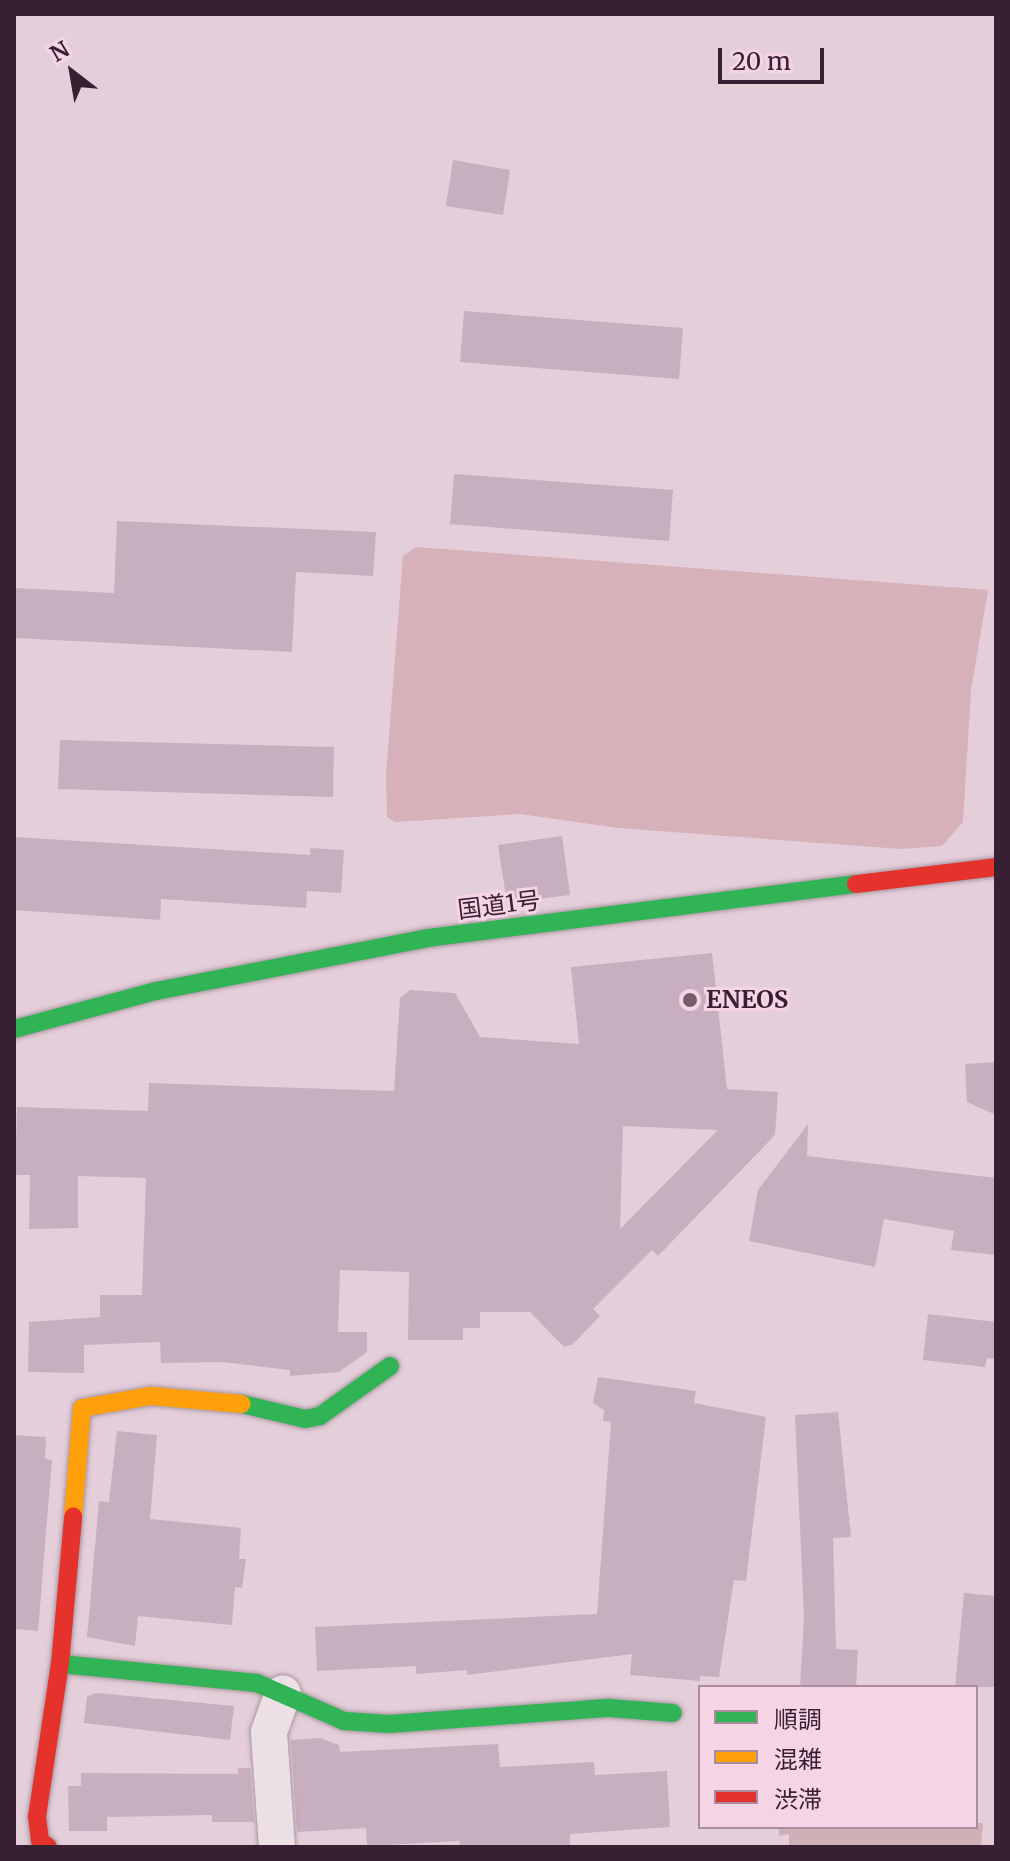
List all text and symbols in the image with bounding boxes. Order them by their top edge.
north arrow [32,32,112,112]
scale bar [722,32,828,82]
text: N [45,35,74,68]
text: 20 m [732,46,791,77]
street label: 国道1号 [456,886,542,924]
place label: ENEOS [706,986,788,1014]
marker: ENEOS [681,991,699,1009]
legend [698,1685,978,1829]
text: 順調 [774,1704,822,1735]
text: 混雑 [774,1744,822,1775]
text: 渋滞 [774,1784,822,1815]

